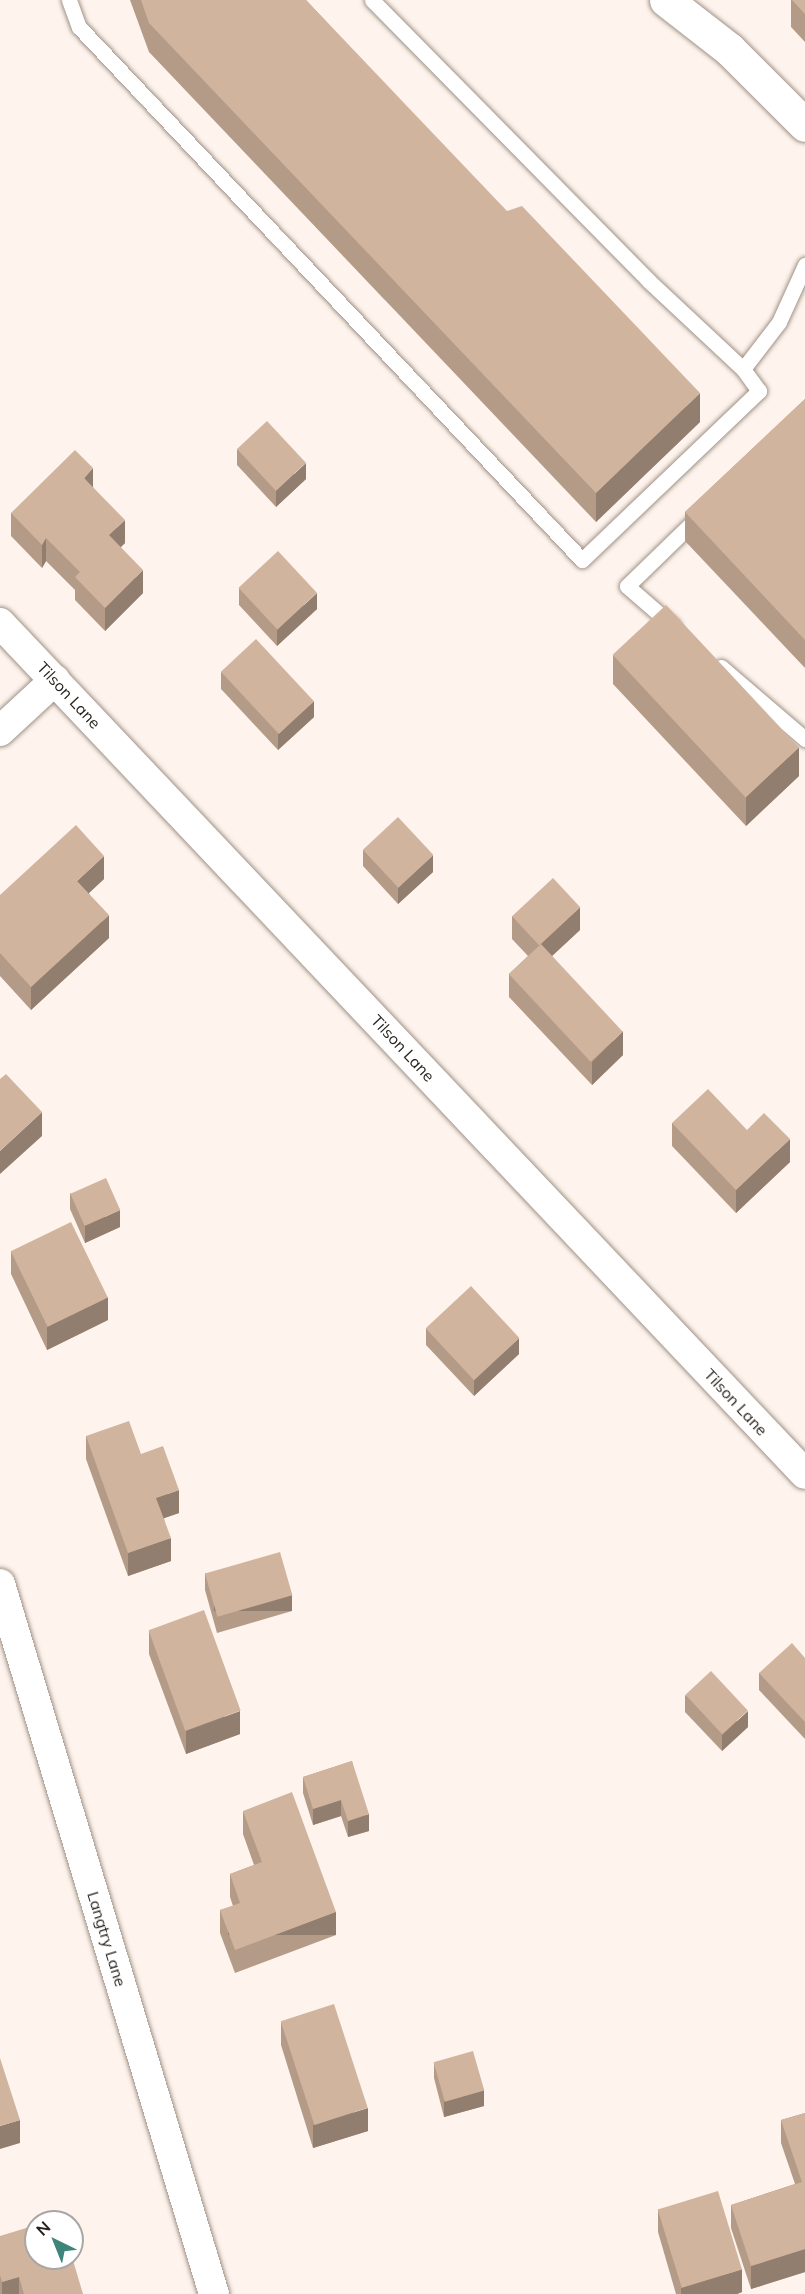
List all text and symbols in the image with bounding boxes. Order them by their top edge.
street label: Tilson Lane [33,658,105,732]
street label: Tilson Lane [367,1011,439,1085]
street label: Tilson Lane [700,1365,772,1439]
street label: Langtry Lane [83,1889,131,1989]
north arrow [24,2210,84,2270]
text: N [32,2217,54,2240]

